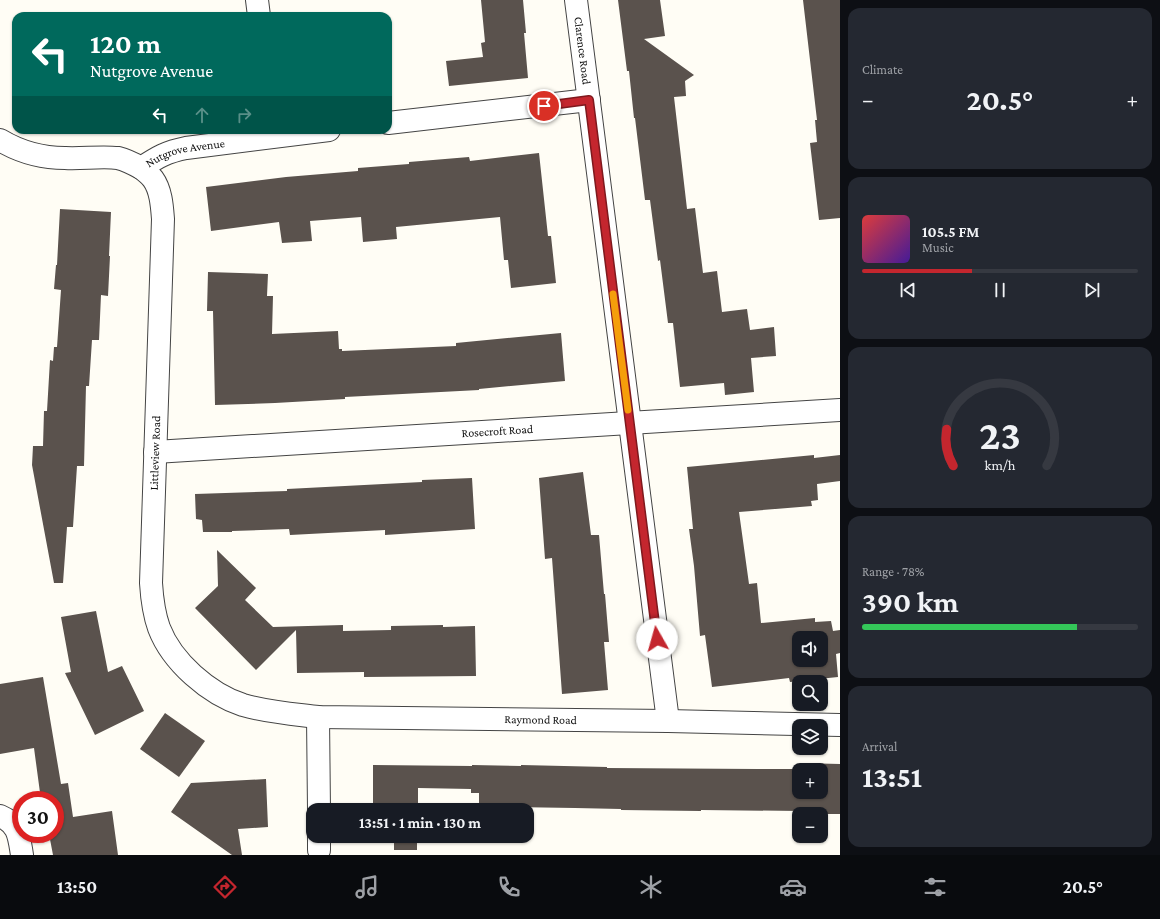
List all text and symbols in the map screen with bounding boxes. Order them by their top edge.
street label: Clarence Road [571,16,594,86]
icon: left [24,28,76,80]
text: 120 m [90,28,161,59]
text: Nutgrove Avenue [90,61,213,81]
text: Climate [862,62,903,77]
text: 20.5° [967,83,1033,116]
text: − [862,87,874,112]
text: + [1126,87,1138,112]
pin [527,89,561,123]
icon: arrive [533,95,555,117]
icon: left [149,104,171,126]
icon: ahead [191,104,213,126]
icon: right [233,104,255,126]
street label: Nutgrove Avenue [143,136,226,170]
text: 105.5 FM [922,224,979,240]
text: Music [922,240,954,255]
icon: previous [897,279,919,301]
icon: pause [989,279,1011,301]
icon: next [1081,279,1103,301]
text: 23 [979,411,1021,457]
street label: Littleview Road [147,415,163,491]
street label: Rosecroft Road [461,422,534,440]
text: km/h [985,456,1016,472]
text: Range · 78% [862,564,924,579]
text: 390 km [862,585,959,618]
position arrow [636,618,678,660]
map controls [792,631,828,843]
button: sound [792,631,828,667]
button: search [792,675,828,711]
street label: Raymond Road [504,712,578,727]
button: layers [792,719,828,755]
text: Arrival [862,739,897,754]
text: 13:51 [862,760,922,793]
button: + [792,763,828,799]
speed limit sign: 30 [12,791,64,843]
button: − [792,807,828,843]
text: 13:51 · 1 min · 130 m [359,815,481,831]
icon: directions [211,873,239,901]
icon: music [353,873,381,901]
icon: phone [495,873,523,901]
icon: climate [637,873,665,901]
icon: car [779,873,807,901]
icon: filters [921,873,949,901]
text: 13:50 [57,877,97,897]
text: 20.5° [1063,877,1103,897]

